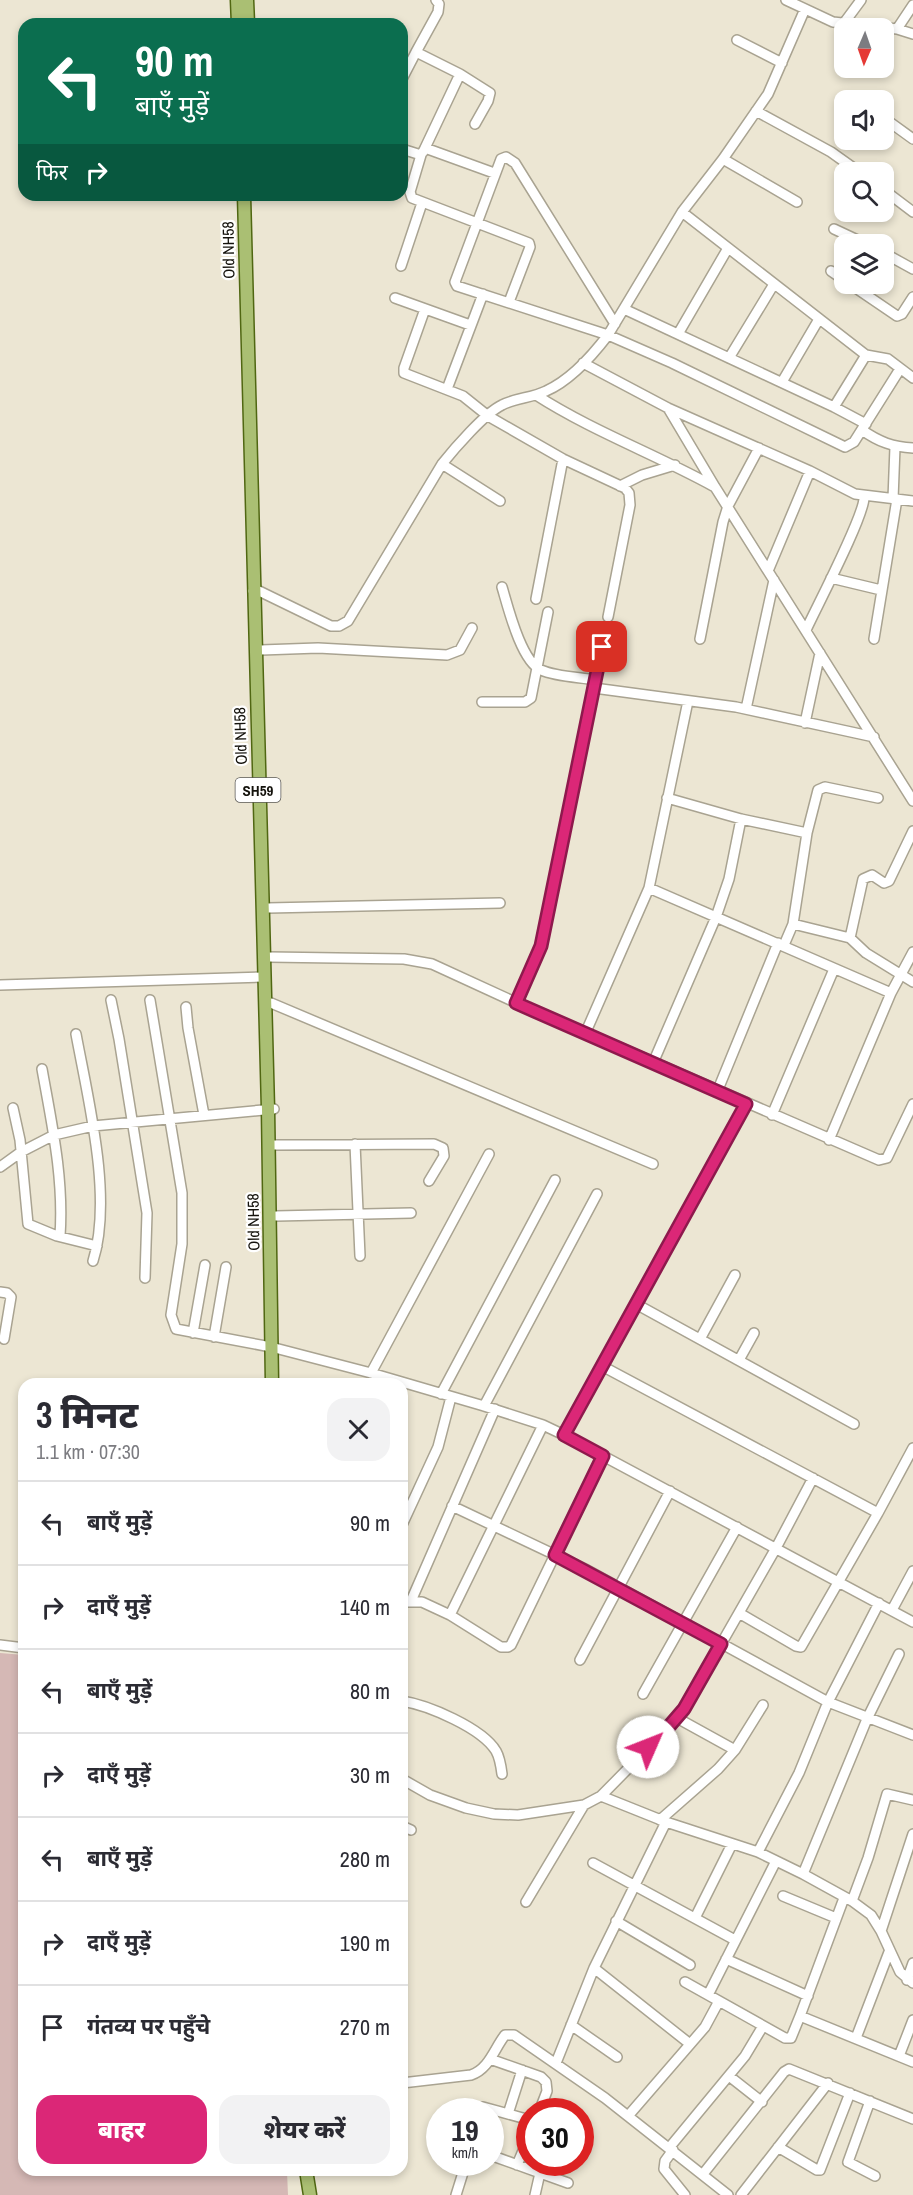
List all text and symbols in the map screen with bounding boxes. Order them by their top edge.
north arrow [834,18,894,78]
map controls [834,18,894,294]
text: 90 m [135,33,214,89]
icon: left [36,42,114,120]
text: बाएँ मुड़ें [135,87,209,123]
button: sound [834,90,894,150]
icon: right [80,156,113,189]
text: फिर [36,157,68,187]
button: search [834,162,894,222]
street label: Old NH58 [216,221,240,279]
button: layers [834,234,894,294]
pin [576,621,627,672]
icon: arrive [585,630,618,663]
street label: Old NH58 [228,707,252,765]
road number: SH59 [236,778,280,802]
street label: Old NH58 [241,1193,265,1251]
text: 3 मिनट [36,1391,138,1439]
button: close [327,1398,390,1461]
text: 1.1 km · 07:30 [36,1438,140,1465]
icon: left [36,1507,69,1540]
text: बाएँ मुड़ें [87,1507,152,1537]
text: 90 m [350,1508,390,1538]
icon: right [36,1591,69,1624]
text: दाएँ मुड़ें [87,1591,151,1621]
text: 140 m [340,1592,390,1622]
icon: left [36,1675,69,1708]
text: बाएँ मुड़ें [87,1675,152,1705]
text: 80 m [350,1676,390,1706]
position arrow [616,1715,680,1779]
icon: right [36,1759,69,1792]
text: दाएँ मुड़ें [87,1759,151,1789]
text: 30 m [350,1760,390,1790]
icon: left [36,1843,69,1876]
text: बाएँ मुड़ें [87,1843,152,1873]
text: 280 m [340,1844,390,1874]
icon: right [36,1927,69,1960]
text: दाएँ मुड़ें [87,1927,151,1957]
text: 190 m [340,1928,390,1958]
icon: arrive [36,2011,69,2044]
text: गंतव्य पर पहुँचे [87,2011,210,2041]
text: 270 m [340,2012,390,2042]
button: बाहर [36,2095,207,2164]
button: शेयर करें [219,2095,390,2164]
speed limit sign: 30 [516,2098,594,2176]
text: 19 [451,2110,479,2150]
text: km/h [452,2142,478,2163]

